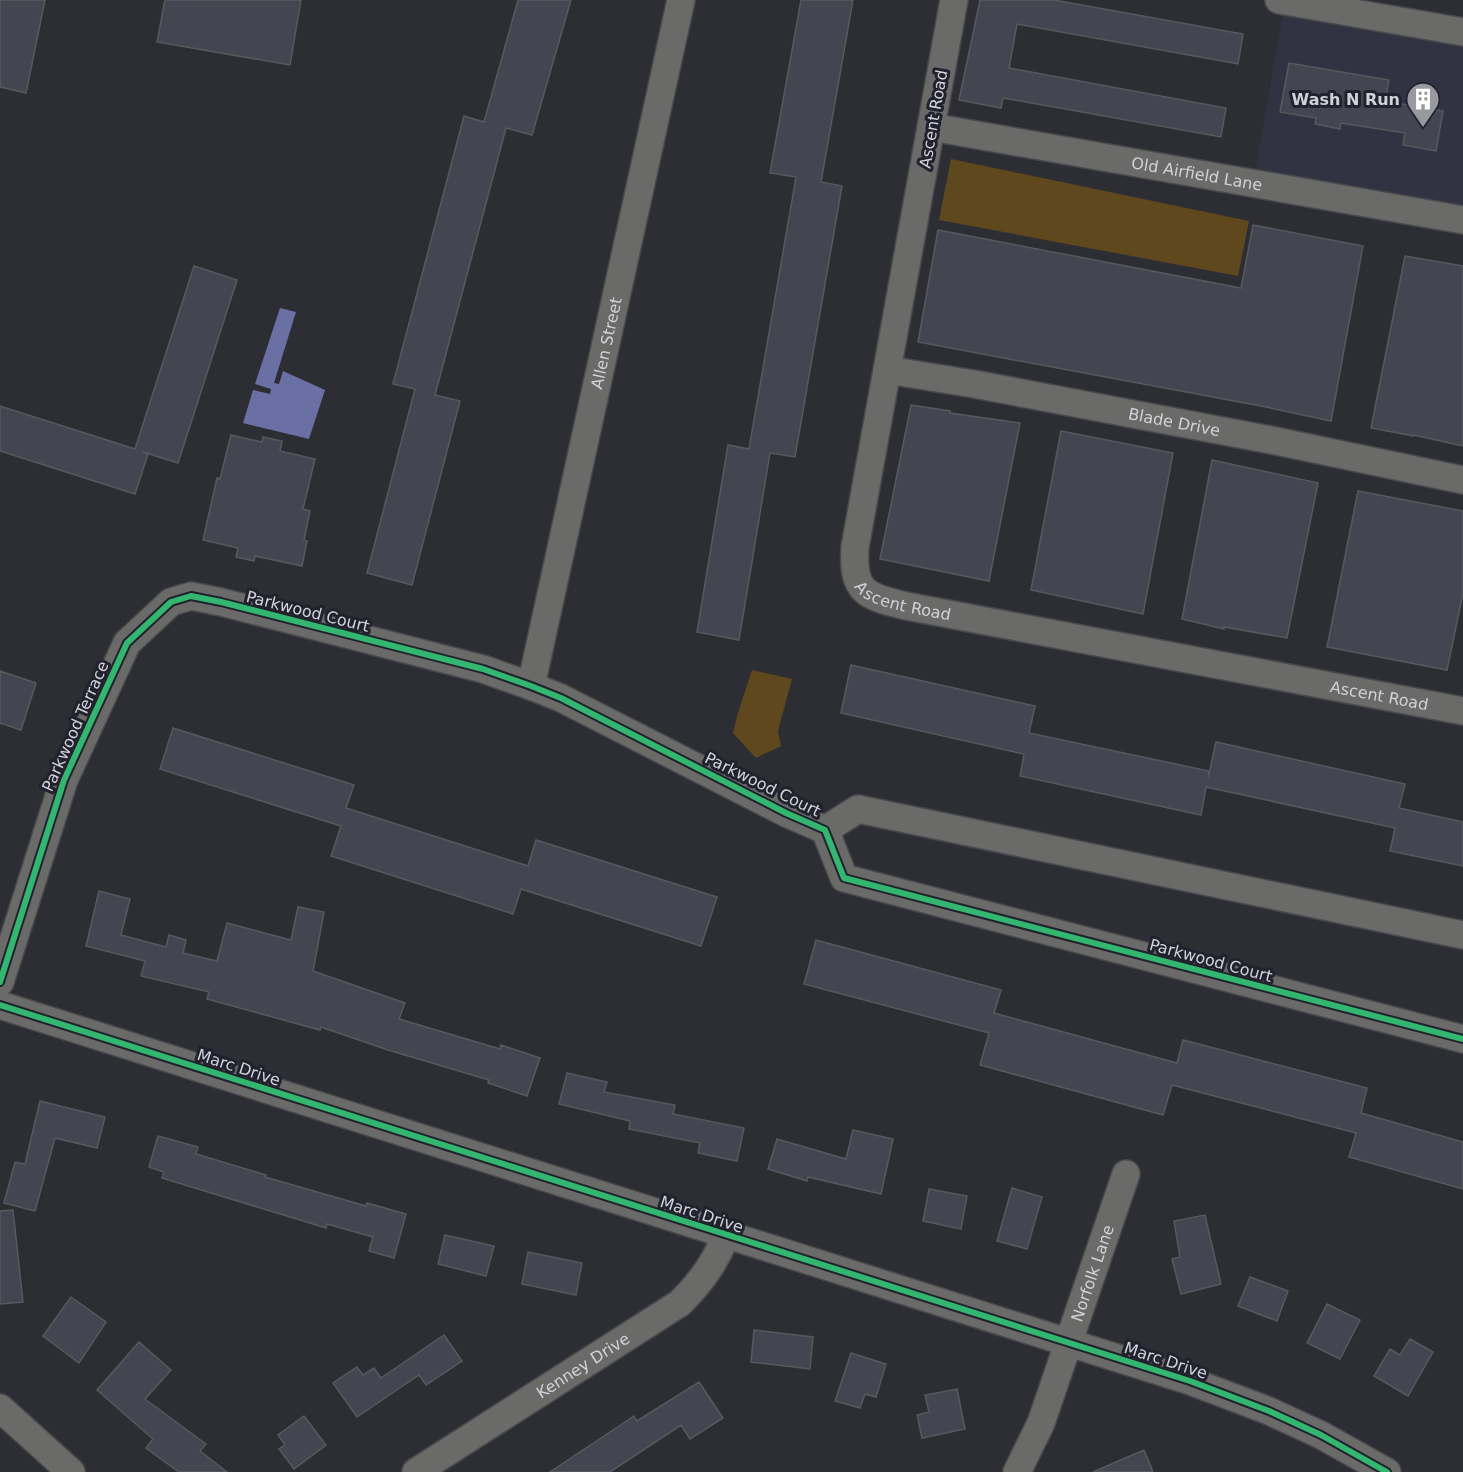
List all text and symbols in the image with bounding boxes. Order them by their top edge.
street label: Ascent Road [915,68,951,170]
building icon: Wash N Run [1405,81,1441,128]
place label: Wash N Run [1292,90,1400,109]
street label: Old Airfield Lane [1130,153,1264,195]
street label: Allen Street [587,295,626,391]
street label: Blade Drive [1127,404,1222,440]
street label: Ascent Road [851,577,952,624]
street label: Parkwood Court [244,587,372,636]
street label: Parkwood Terrace [38,658,113,794]
street label: Ascent Road [1329,677,1430,714]
street label: Parkwood Court [702,748,824,821]
street label: Parkwood Court [1147,935,1274,986]
street label: Marc Drive [195,1045,283,1090]
street label: Marc Drive [658,1192,746,1237]
street label: Norfolk Lane [1067,1222,1118,1324]
street label: Kenney Drive [533,1329,633,1402]
street label: Marc Drive [1122,1338,1210,1383]

